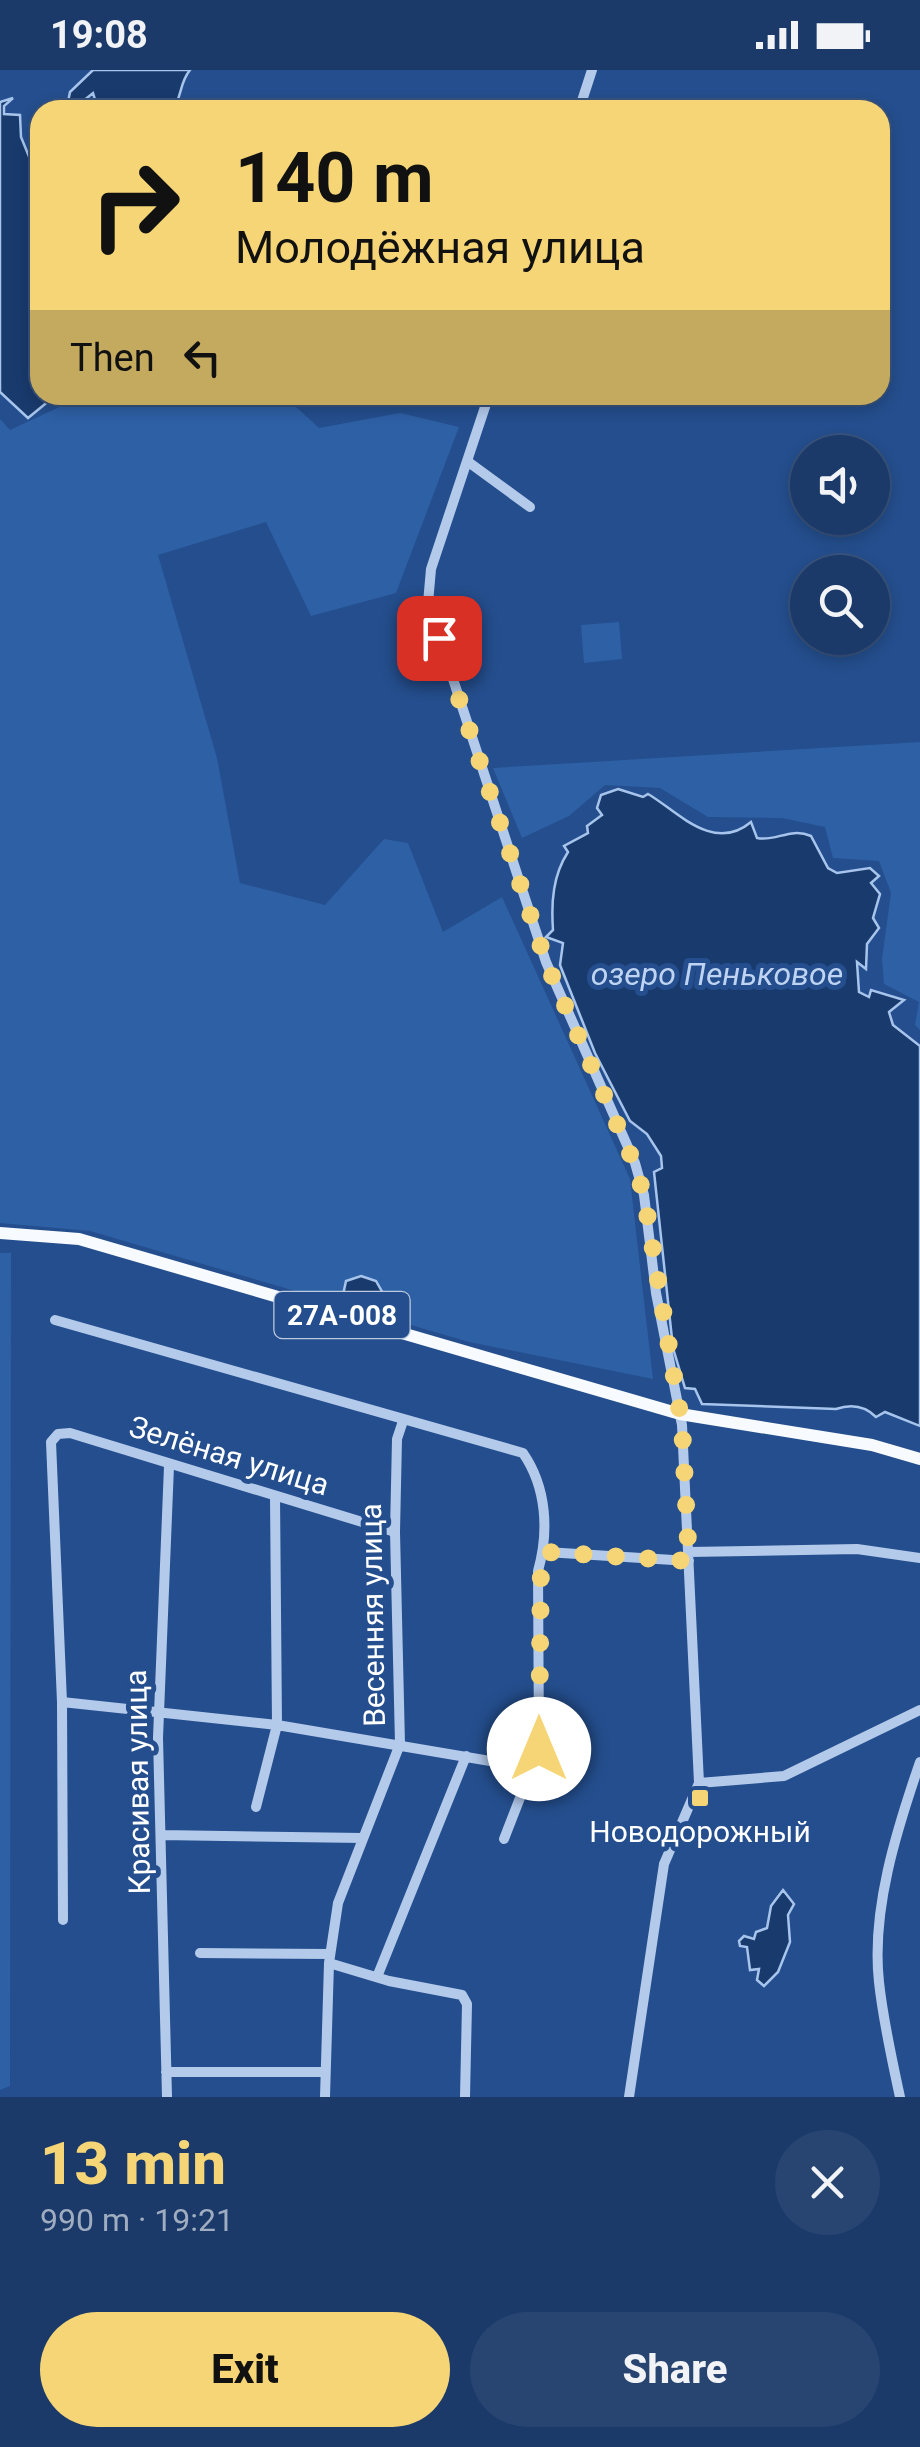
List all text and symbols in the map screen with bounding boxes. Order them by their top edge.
text: 19:08 [50,13,148,57]
text: 140 m [235,137,434,219]
icon: right [70,140,200,270]
text: Молодёжная улица [235,221,645,274]
icon: left [175,330,230,385]
text: Then [70,336,155,380]
map controls [790,435,890,655]
button: sound [790,435,890,535]
button: search [790,555,890,655]
pin [397,596,482,681]
icon: arrive [412,611,467,666]
water label: озеро Пеньковое [591,955,843,993]
road number: 27А-008 [274,1292,410,1338]
street label: Зелёная улица [125,1409,333,1502]
street label: Весенняя улица [353,1503,392,1727]
street label: Красивая улица [118,1669,157,1895]
position arrow [487,1697,591,1801]
marker: Новодорожный [689,1787,711,1809]
place label: Новодорожный [589,1814,811,1849]
text: 13 min [40,2128,226,2199]
button: close [775,2130,880,2235]
text: 990 m · 19:21 [40,2201,234,2239]
button: Exit [40,2312,450,2427]
button: Share [470,2312,880,2427]

